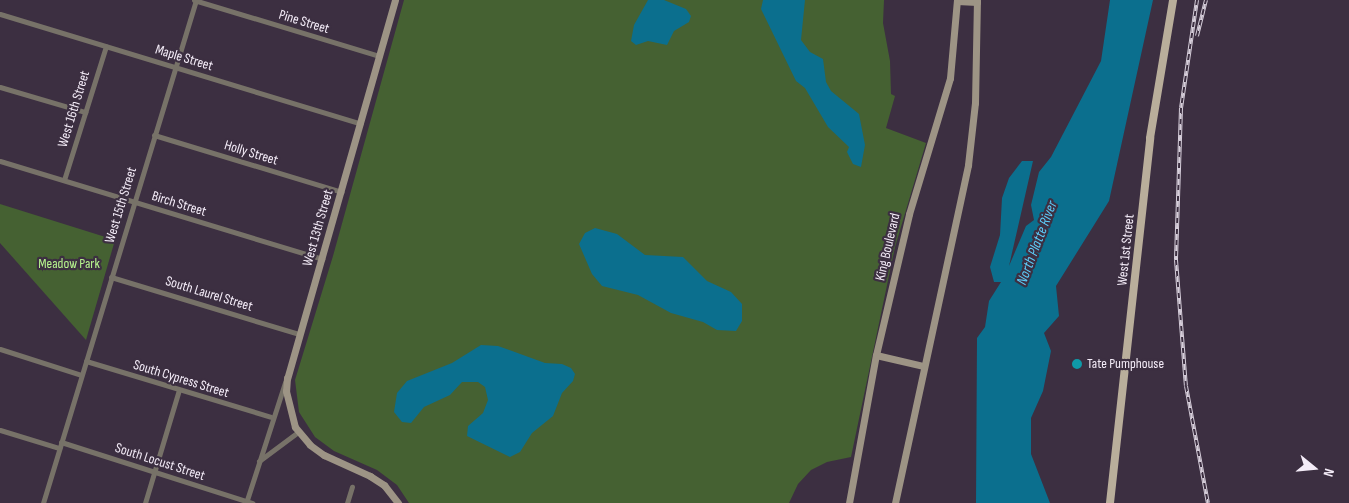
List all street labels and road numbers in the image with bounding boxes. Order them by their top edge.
street label: Pine Street [277,6,331,38]
street label: Maple Street [153,41,215,75]
street label: West 16th Street [54,69,94,149]
street label: Holly Street [222,137,280,169]
street label: West 15th Street [101,165,141,245]
street label: Birch Street [150,188,208,220]
street label: West 13th Street [299,188,337,268]
street label: King Boulevard [872,211,904,283]
street label: West 1st Street [1114,213,1138,287]
street label: South Laurel Street [163,273,255,315]
street label: South Cypress Street [131,356,231,402]
street label: South Locust Street [113,440,207,484]

